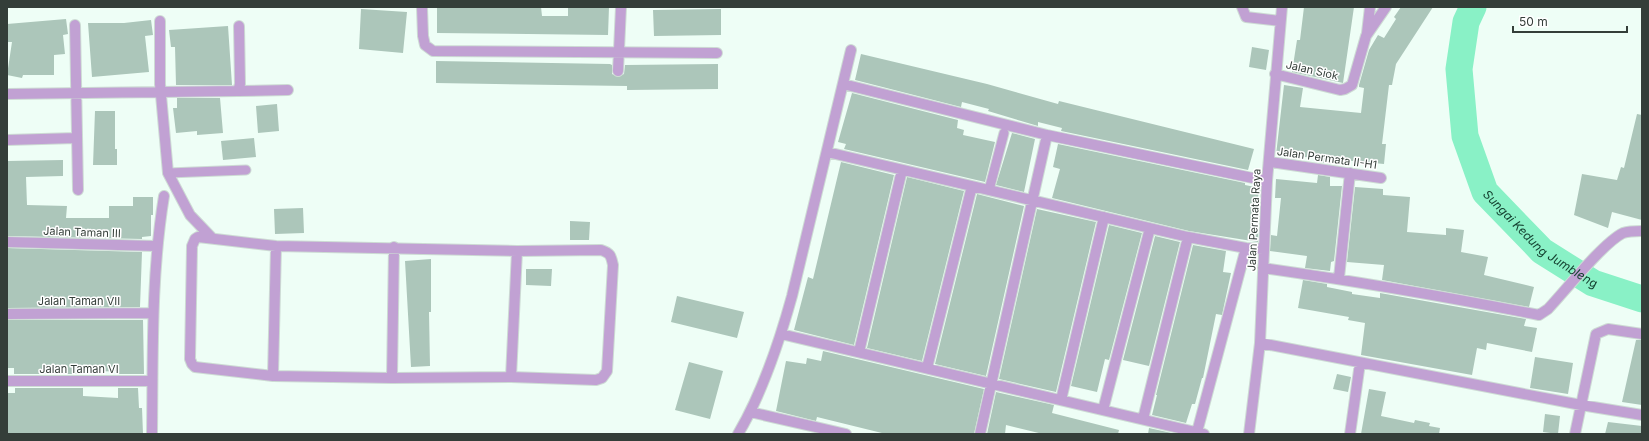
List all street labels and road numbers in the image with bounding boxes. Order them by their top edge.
street label: Jalan Siok [1284,57,1340,83]
street label: Jalan Permata II-H1 [1276,144,1378,172]
street label: Jalan Permata Raya [1244,168,1264,272]
street label: Jalan Taman III [43,224,121,240]
street label: Jalan Taman VII [38,294,120,308]
street label: Jalan Taman VI [39,362,119,376]

